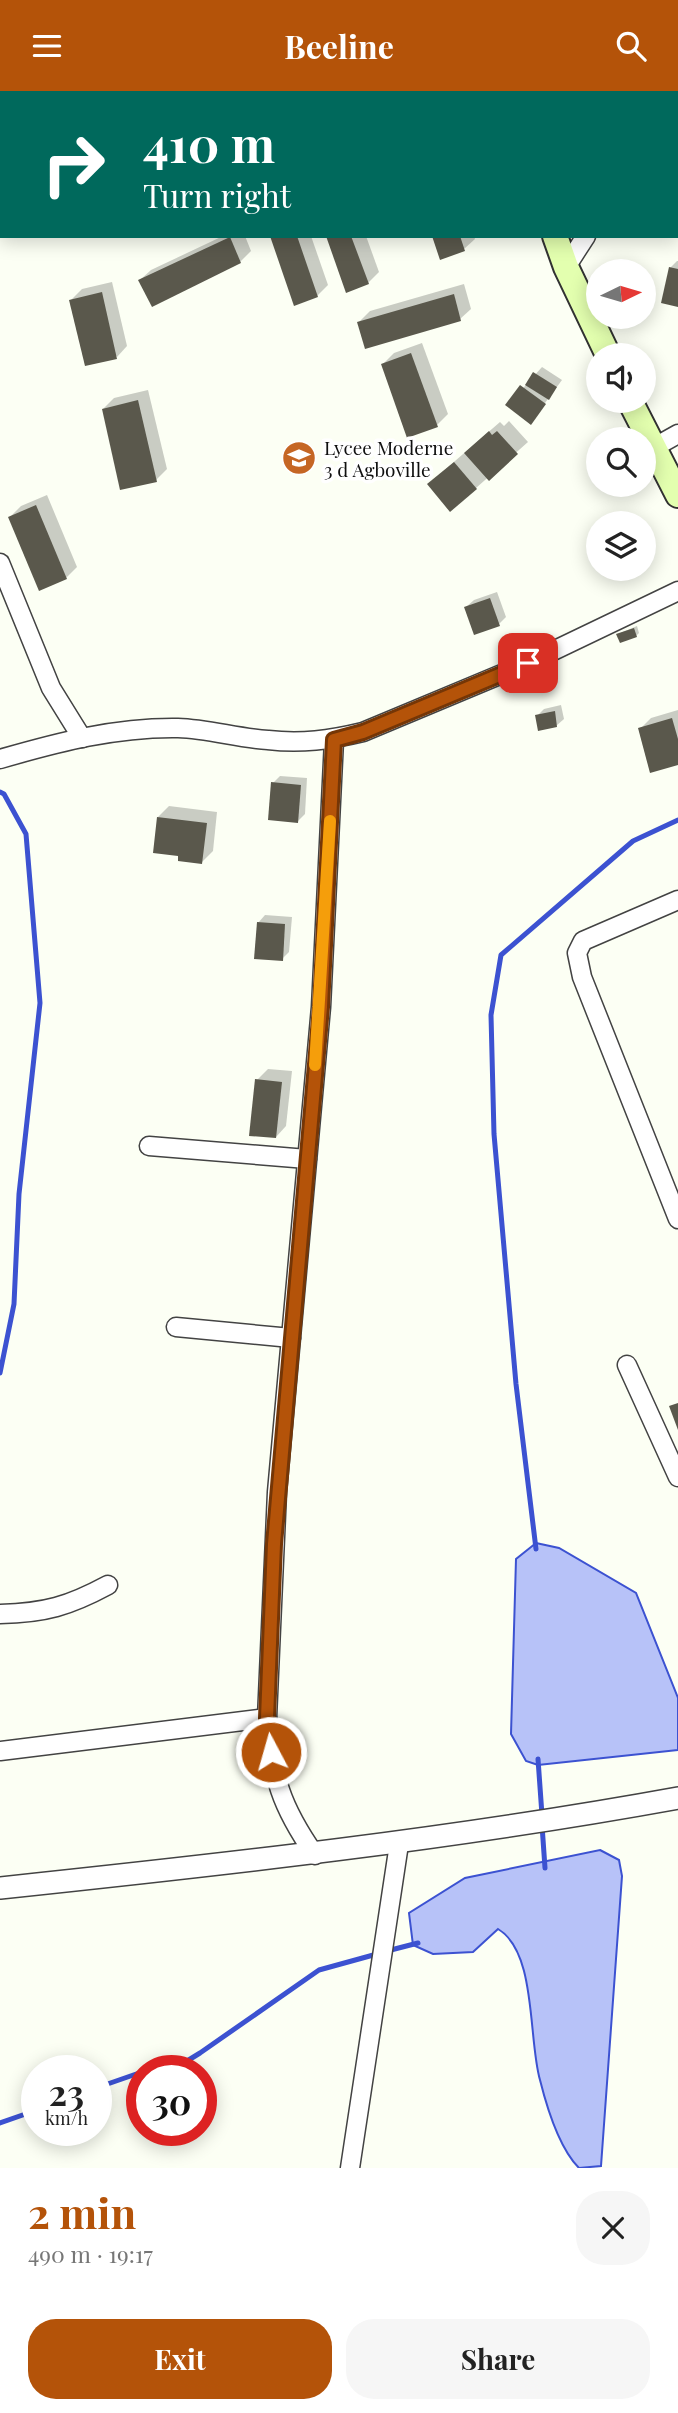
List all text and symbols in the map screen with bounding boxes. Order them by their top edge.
text: Beeline [284,24,394,67]
icon: menu [28,27,66,65]
icon: search [612,27,650,65]
text: 410 m [143,110,275,175]
icon: right [28,119,119,210]
text: Turn right [143,173,291,216]
north arrow [586,259,656,329]
map controls [586,259,656,581]
button: sound [586,343,656,413]
button: search [586,427,656,497]
place label: Lycee Moderne 3 d Agboville [324,434,453,482]
school or university icon: Lycee Moderne 3 d Agboville [280,439,318,477]
button: layers [586,511,656,581]
pin [498,633,558,693]
icon: arrive [509,644,547,682]
position arrow [234,1715,308,1789]
speed limit sign: 30 [126,2055,217,2146]
text: 23 [49,2068,84,2115]
text: km/h [45,2106,88,2130]
text: 2 min [28,2184,136,2240]
button: close [576,2191,650,2265]
text: 490 m · 19:17 [28,2238,153,2269]
button: Exit [28,2319,332,2399]
button: Share [346,2319,650,2399]

